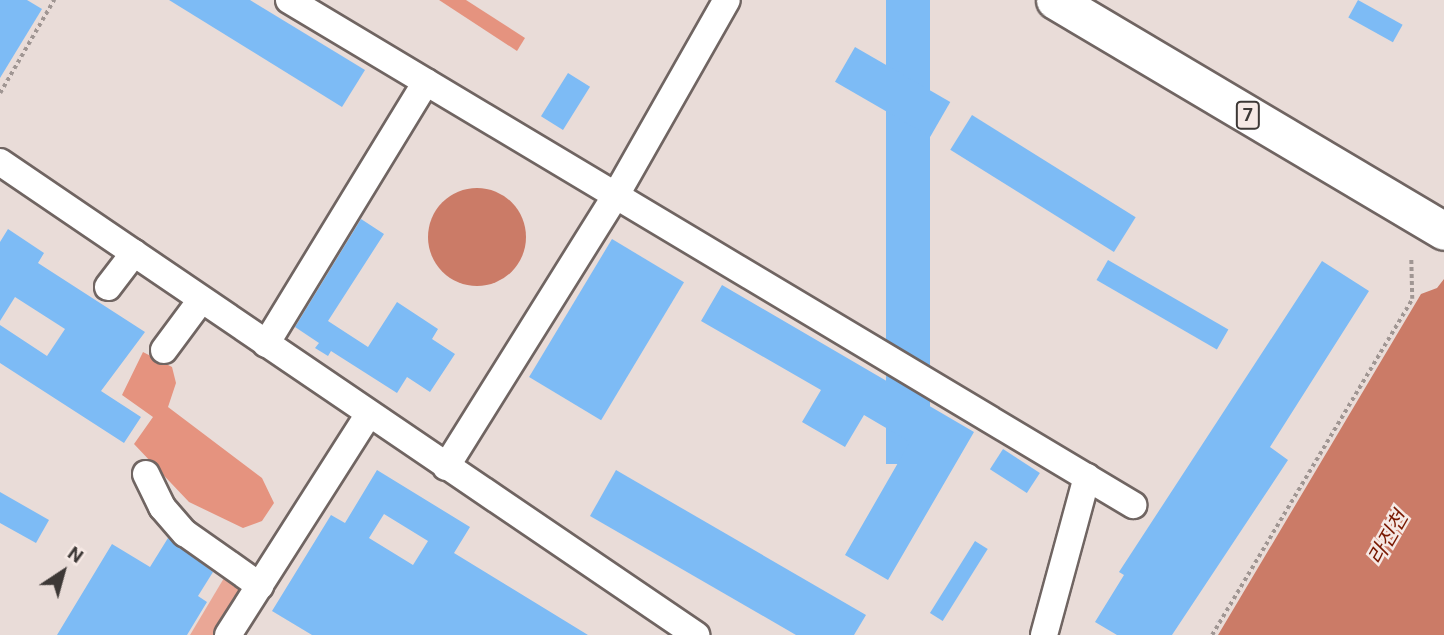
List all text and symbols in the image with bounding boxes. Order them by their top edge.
road number: 7 [1236,100,1260,130]
water label: 라진천 [1363,507,1413,569]
north arrow [28,537,98,607]
text: N [63,541,88,568]

